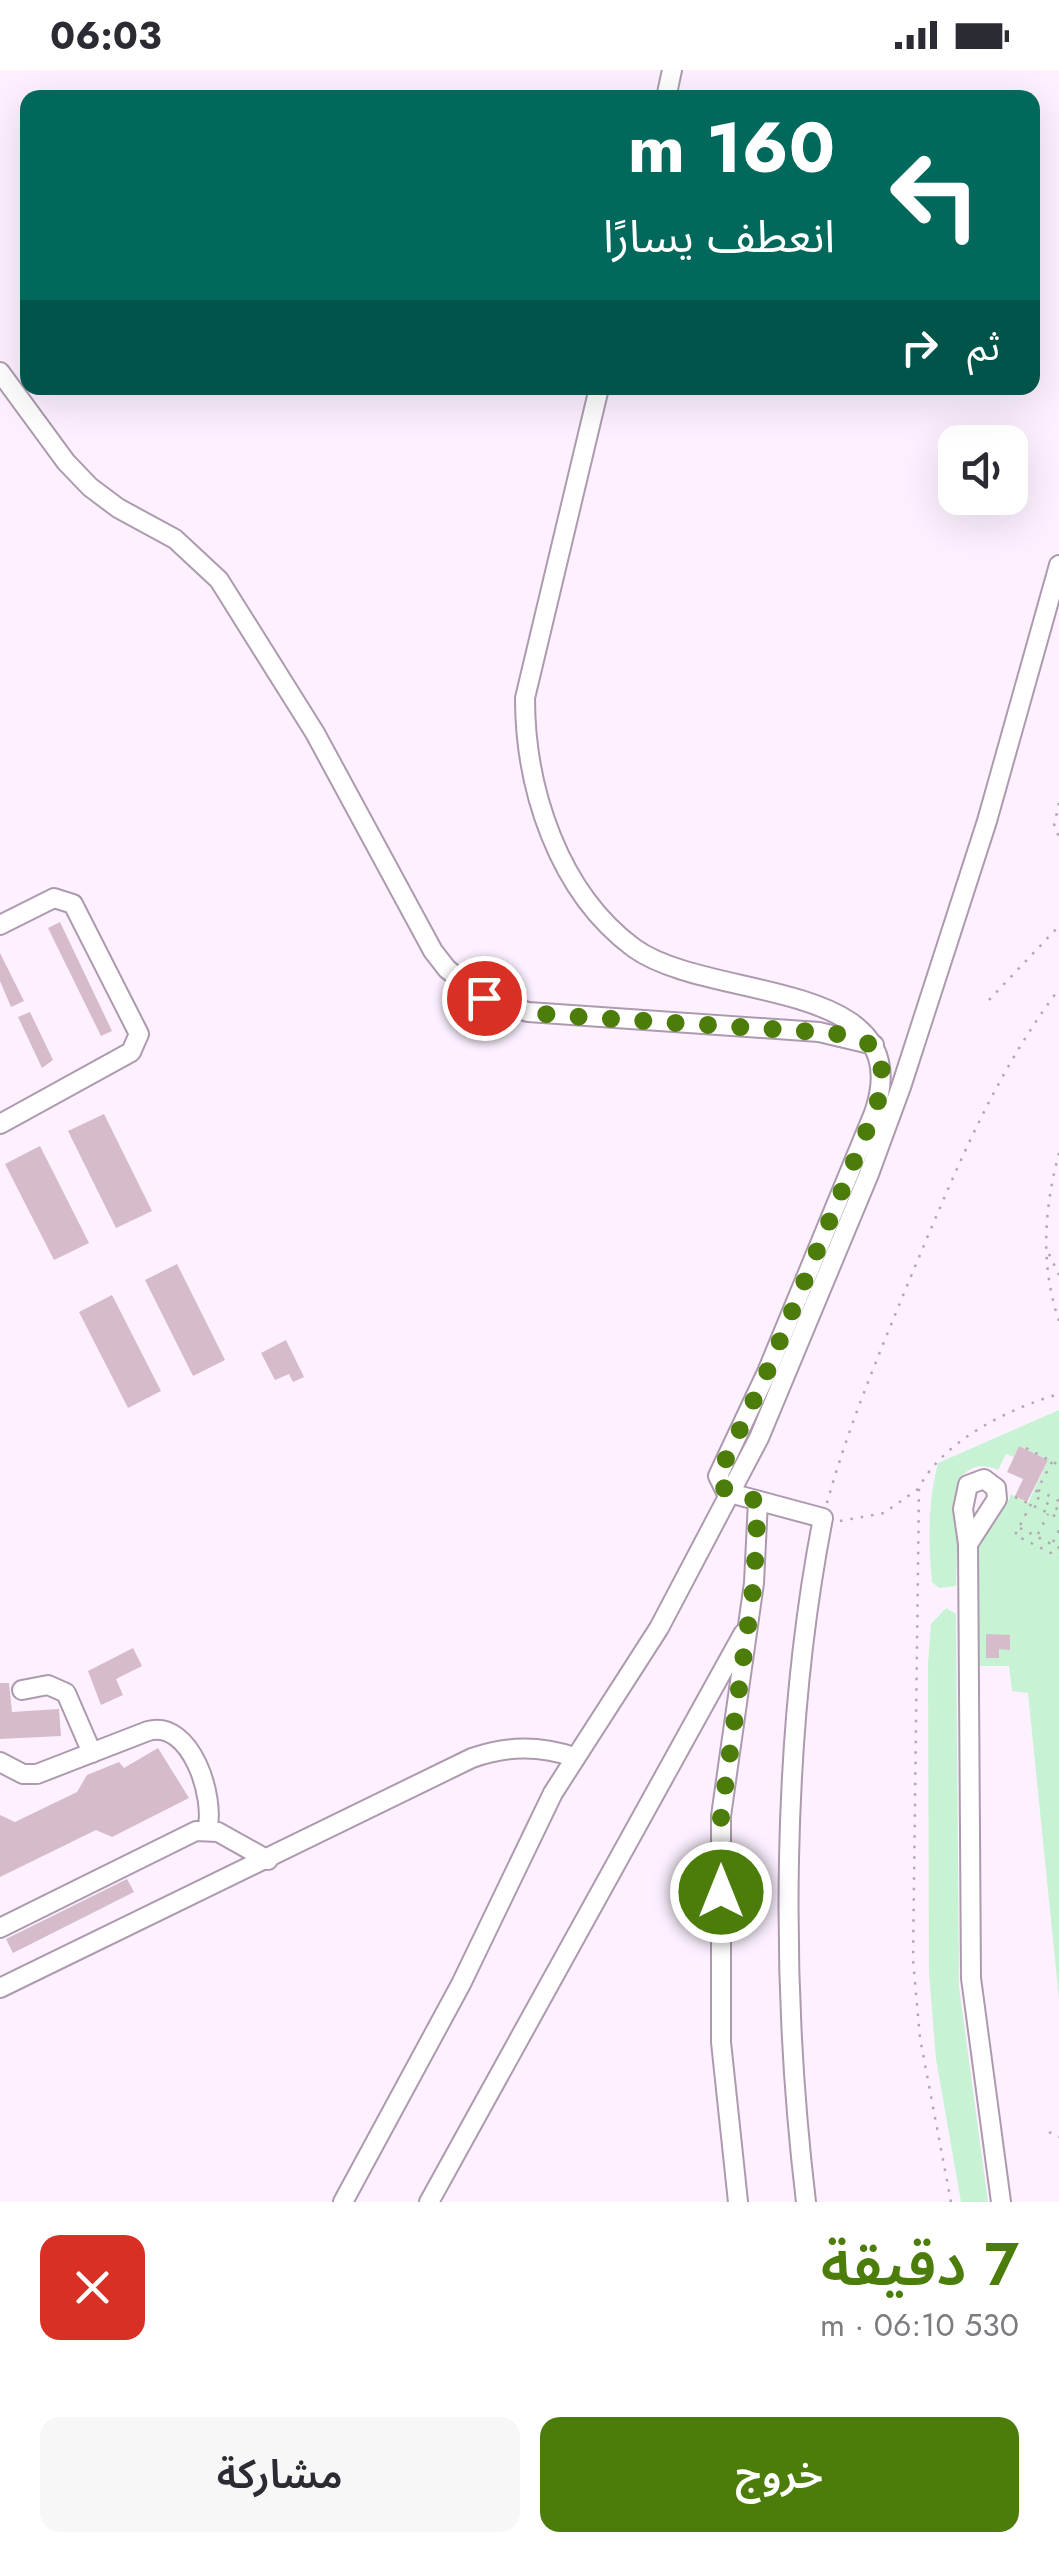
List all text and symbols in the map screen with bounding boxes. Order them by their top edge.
text: 06:03 [50,8,162,63]
text: 160 m [628,97,835,198]
icon: left [870,130,1000,260]
text: انعطف يسارًا [603,204,835,269]
text: ثم [967,319,1000,374]
icon: right [892,320,947,375]
map controls [938,425,1028,515]
button: sound [938,425,1028,515]
pin [442,956,527,1041]
icon: arrive [457,971,512,1026]
position arrow [669,1840,773,1944]
text: 7 دقيقة [821,2221,1019,2308]
button: close [40,2235,145,2340]
text: 530 m · 06:10 [820,2302,1019,2348]
button: مشاركة [40,2417,520,2532]
button: خروج [540,2417,1019,2532]

